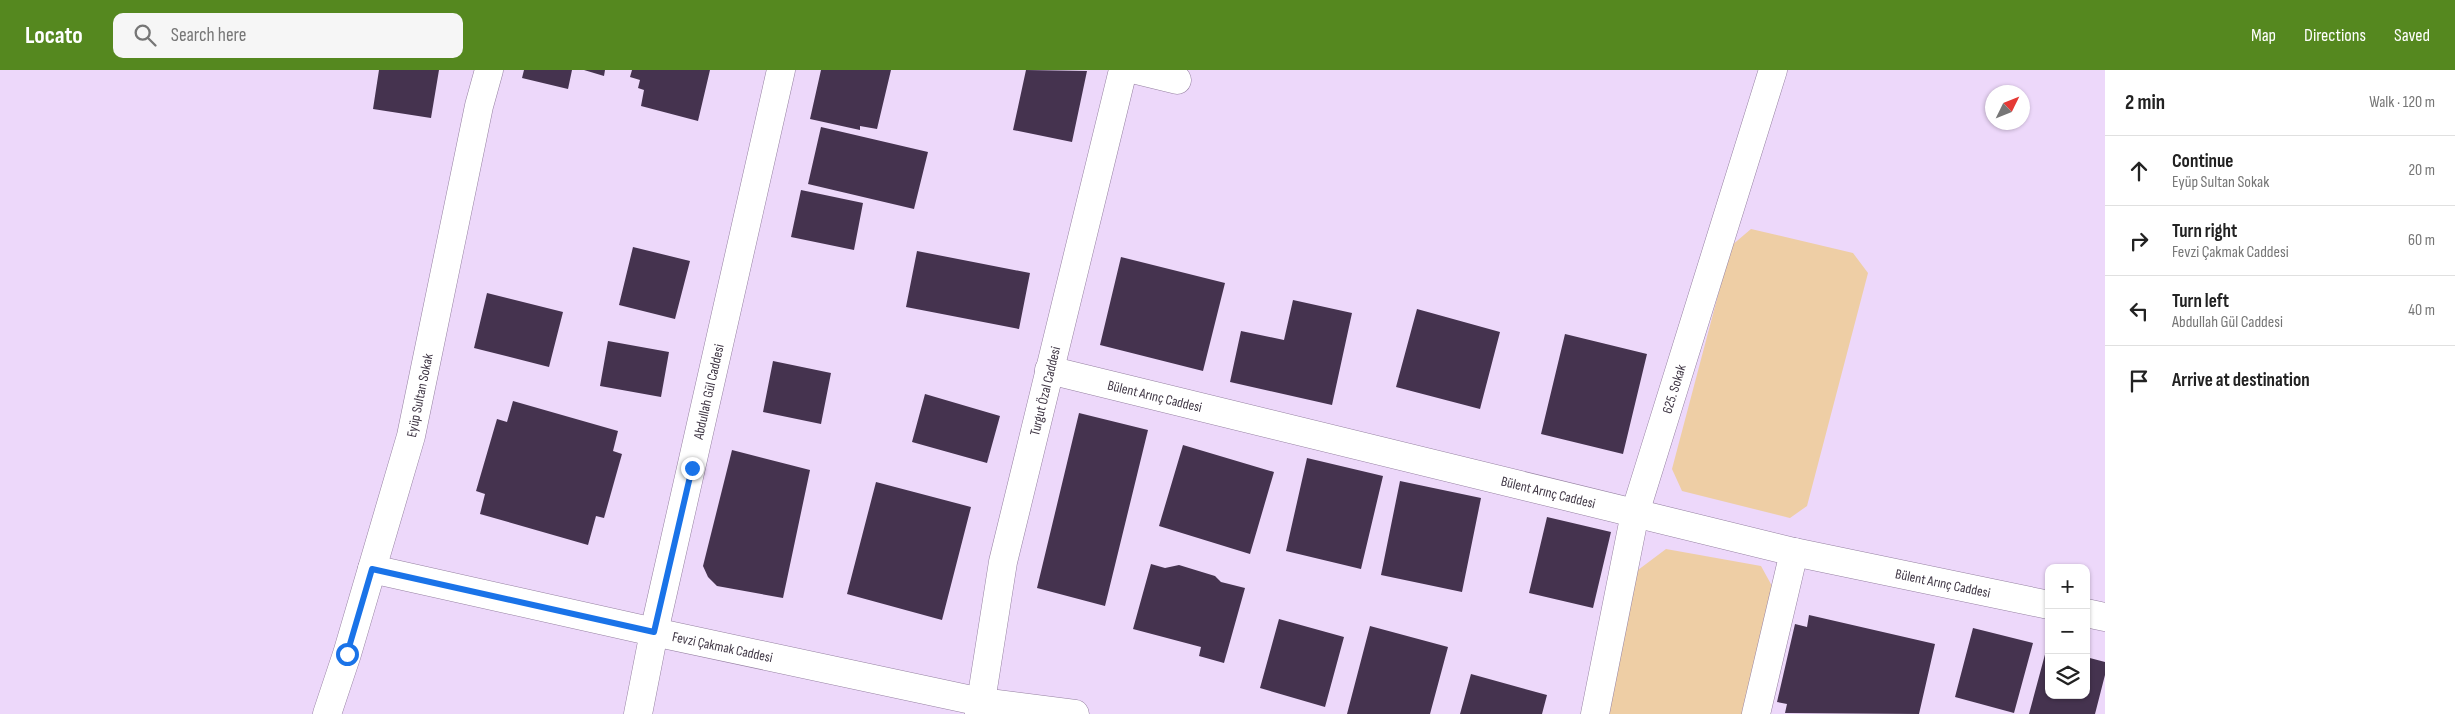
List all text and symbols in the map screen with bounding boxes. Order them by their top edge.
search box [113,13,463,58]
text: Locato [25,21,83,50]
icon: search [131,21,159,49]
text: Search here [171,24,246,47]
text: Map [2251,25,2276,46]
text: Directions [2304,25,2366,46]
text: Saved [2394,25,2430,46]
north arrow [1985,85,2030,130]
text: 2 min [2125,90,2165,115]
text: Walk · 120 m [2369,93,2435,112]
text: Continue [2172,150,2233,173]
icon: ahead [2125,157,2153,185]
text: 20 m [2408,161,2435,180]
text: Eyüp Sultan Sokak [2172,173,2269,192]
text: Turn right [2172,220,2237,243]
icon: right [2125,227,2153,255]
text: 60 m [2408,231,2435,250]
text: Fevzi Çakmak Caddesi [2172,243,2289,262]
text: Turn left [2172,290,2229,313]
icon: left [2125,297,2153,325]
text: 40 m [2408,301,2435,320]
text: Abdullah Gül Caddesi [2172,313,2283,332]
street label: Abdullah Gül Caddesi [690,342,728,442]
street label: Turgut Özal Caddesi [1026,345,1064,437]
street label: Eyüp Sultan Sokak [403,351,437,439]
street label: 625. Sokak [1659,362,1690,416]
icon: arrive [2125,367,2153,395]
text: Arrive at destination [2172,369,2310,392]
street label: Bülent Arınç Caddesi [1106,377,1204,416]
route end [681,457,704,480]
street label: Bülent Arınç Caddesi [1499,473,1597,512]
map controls [2045,564,2090,699]
button: + [2045,564,2090,609]
street label: Bülent Arınç Caddesi [1894,565,1992,602]
button: − [2045,609,2090,654]
street label: Fevzi Çakmak Caddesi [671,628,774,666]
route start [336,643,359,666]
button: layers [2045,654,2090,699]

